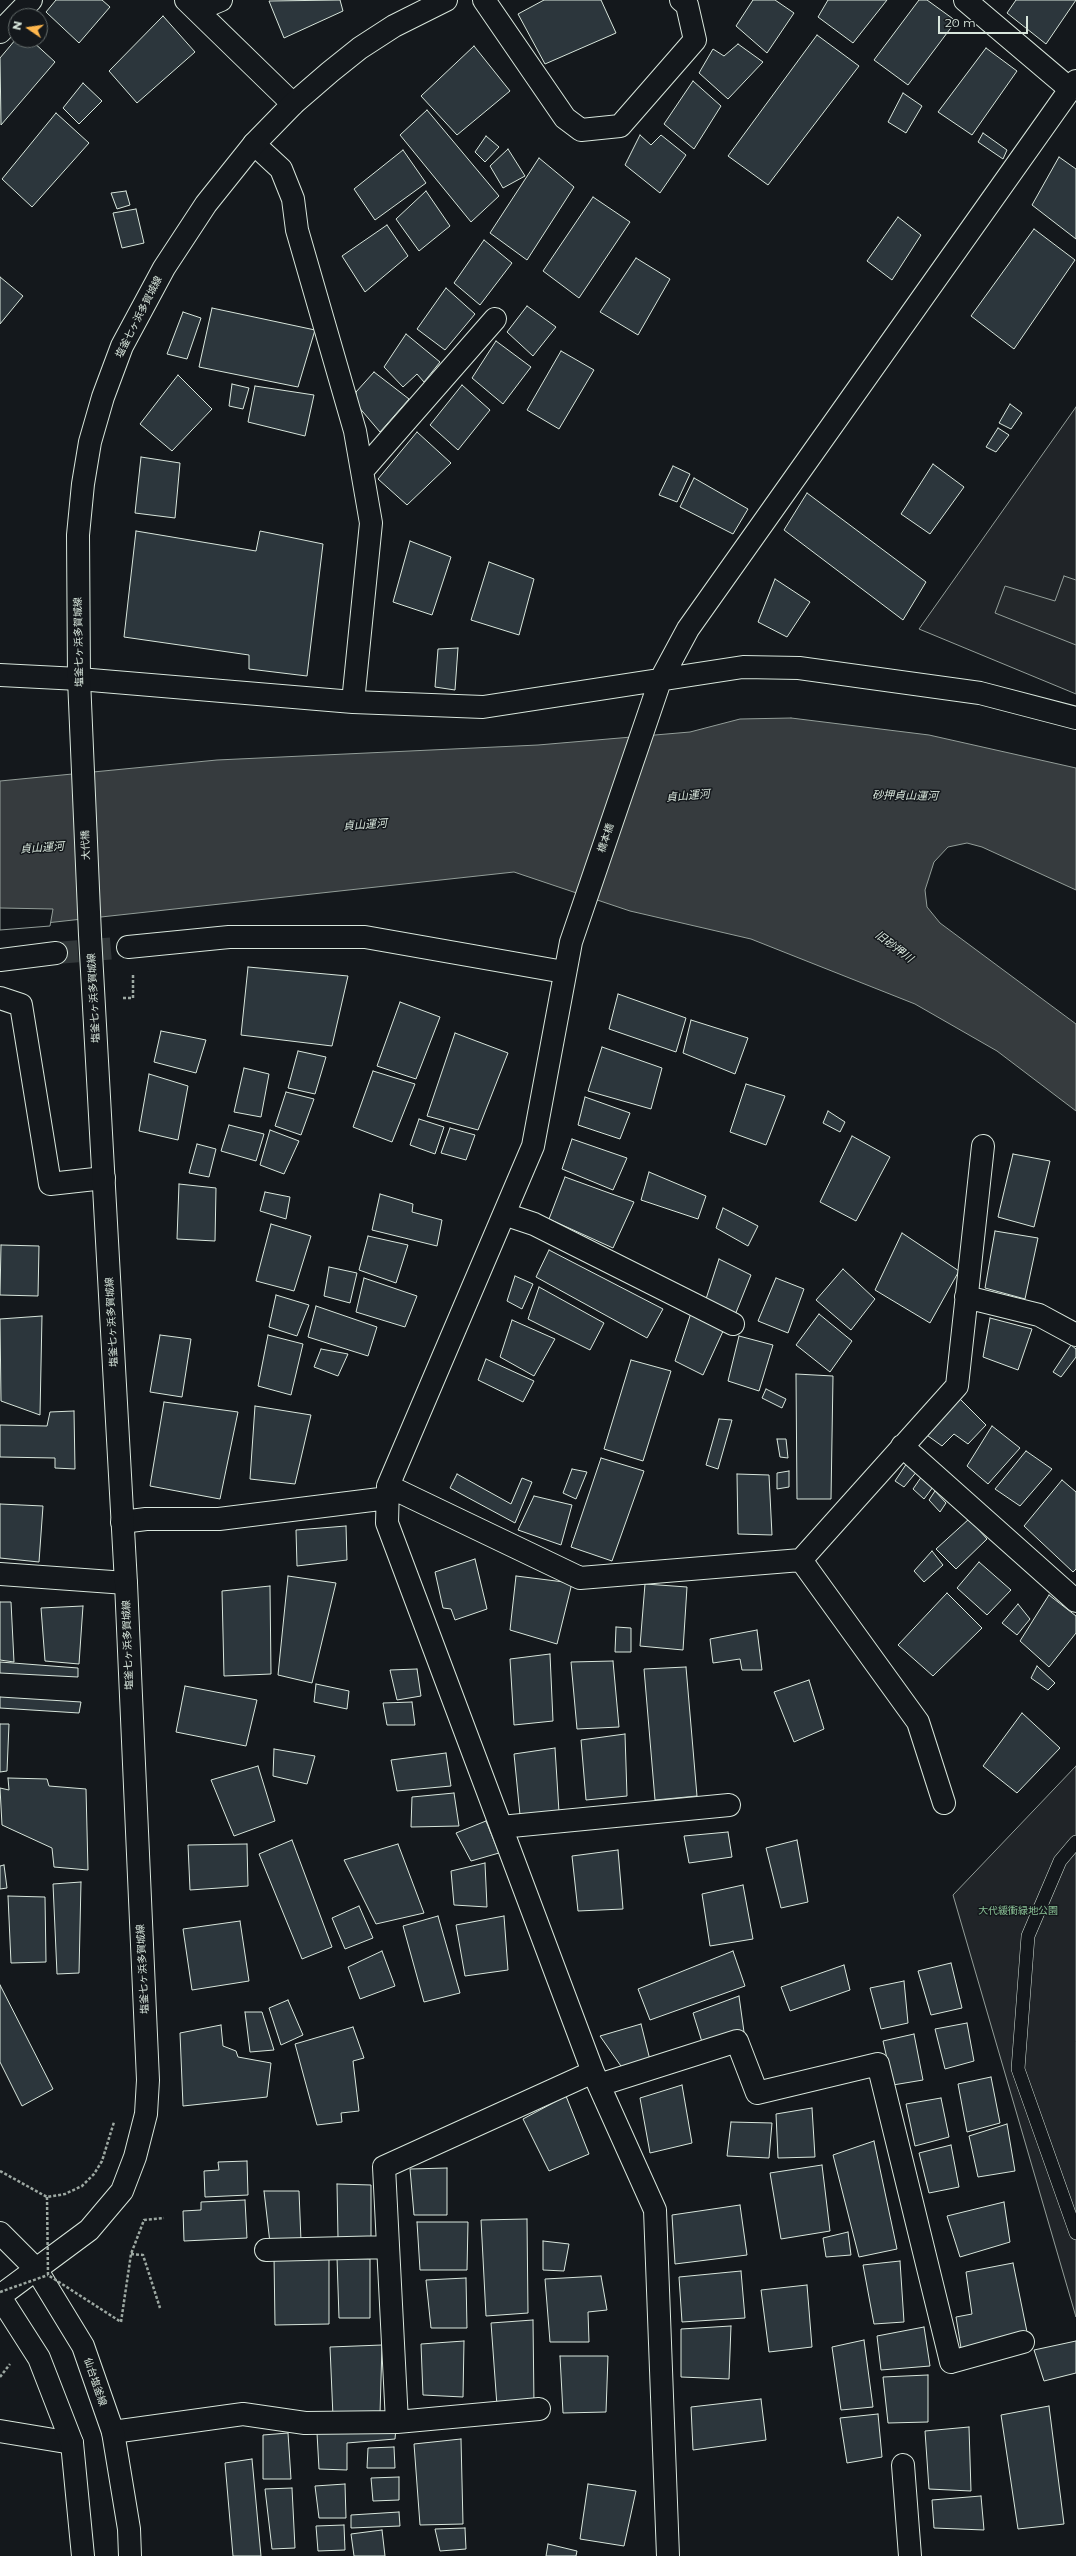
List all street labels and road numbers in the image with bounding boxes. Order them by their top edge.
street label: 塩釜七ヶ浜多賀城線 [113,274,165,360]
street label: 塩釜七ヶ浜多賀城線 [72,597,86,687]
street label: 橋本橋 [595,822,617,854]
street label: 大代橋 [79,830,93,860]
street label: 塩釜七ヶ浜多賀城線 [86,953,102,1043]
street label: 塩釜七ヶ浜多賀城線 [104,1277,120,1367]
street label: 塩釜七ヶ浜多賀城線 [120,1600,136,1690]
street label: 塩釜七ヶ浜多賀城線 [135,1924,151,2014]
street label: 仙台塩釜線 [81,2356,109,2408]

